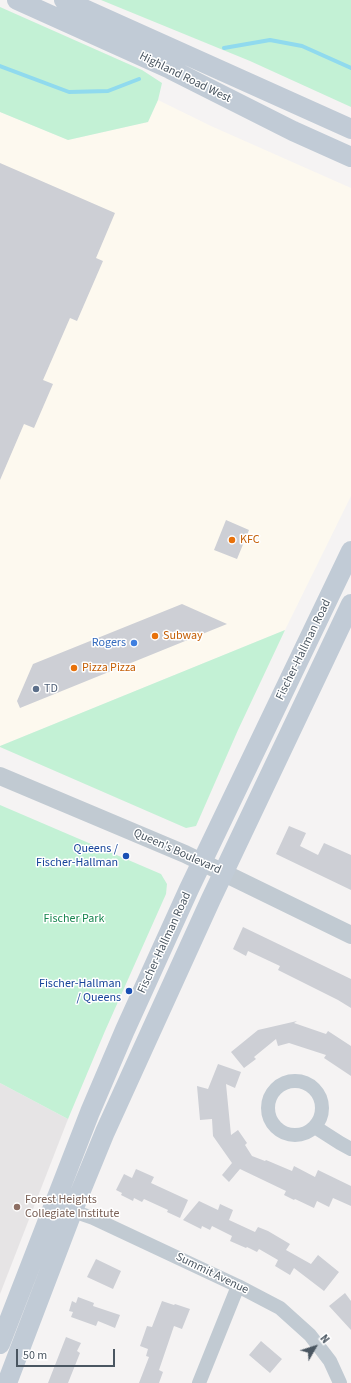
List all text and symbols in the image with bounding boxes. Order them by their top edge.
street label: Highland Road West [137,50,233,106]
place label: KFC [240,533,260,547]
marker: KFC [227,535,237,545]
street label: Fischer-Hallman Road [273,597,335,703]
place label: Subway [163,629,203,643]
marker: Subway [150,631,160,641]
place label: Rogers [92,636,126,650]
marker: Rogers [129,638,139,648]
place label: Pizza Pizza [82,661,136,675]
marker: Pizza Pizza [69,663,79,673]
place label: TD [44,682,58,696]
marker: TD [31,684,41,694]
street label: Queen's Boulevard [131,826,223,878]
place label: Queens / Fischer-Hallman [36,842,118,870]
marker: Queens / Fischer-Hallman [121,851,131,861]
street label: Fischer-Hallman Road [135,890,195,996]
park label: Fischer Park [44,912,104,926]
place label: Fischer-Hallman / Queens [39,977,121,1005]
marker: Fischer-Hallman / Queens [124,986,134,996]
place label: Forest Heights Collegiate Institute [25,1193,119,1221]
marker: Forest Heights Collegiate Institute [12,1202,22,1212]
street label: Summit Avenue [173,1250,251,1298]
north arrow [295,1327,335,1367]
text: N [317,1332,333,1347]
scale bar [18,1341,117,1367]
text: 50 m [23,1347,47,1364]

